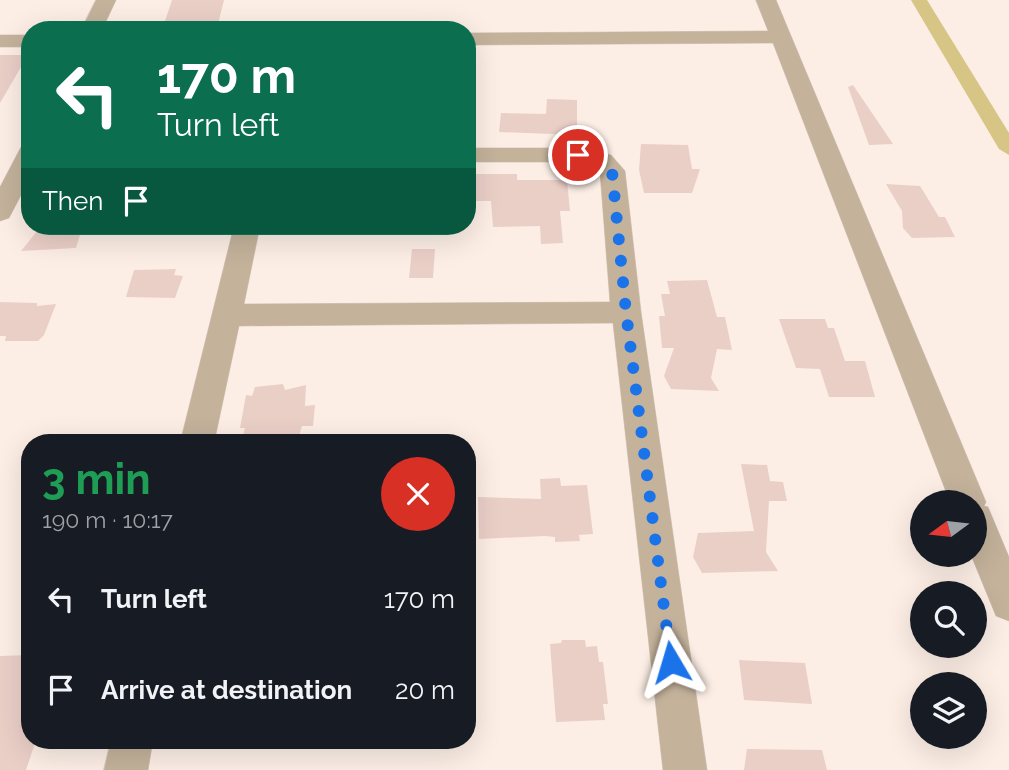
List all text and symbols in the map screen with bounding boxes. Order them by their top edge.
text: 170 m [157,47,296,104]
icon: left [42,49,133,140]
text: Turn left [157,106,279,143]
pin [548,125,608,185]
icon: arrive [559,136,597,174]
icon: arrive [117,182,155,220]
text: Then [42,186,103,216]
text: 3 min [42,455,151,504]
button: close [381,457,455,531]
north arrow [910,490,987,567]
map controls [910,490,987,749]
text: 190 m · 10:17 [42,506,173,533]
icon: left [42,580,80,618]
button: search [910,581,987,658]
text: Turn left [101,584,207,614]
text: 170 m [384,584,455,614]
position arrow [634,625,708,699]
icon: arrive [42,671,80,709]
button: layers [910,672,987,749]
text: Arrive at destination [101,675,352,705]
text: 20 m [395,675,455,705]

